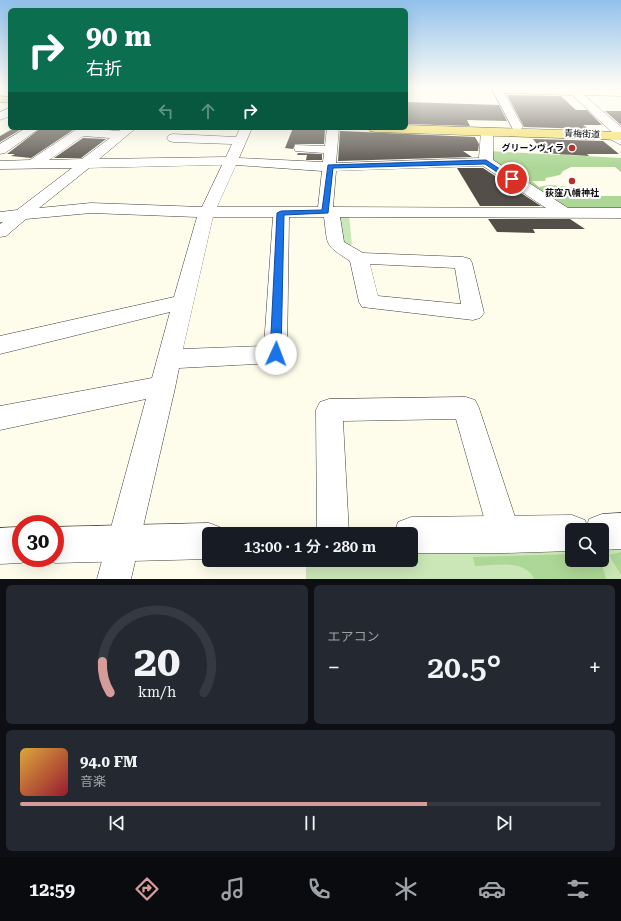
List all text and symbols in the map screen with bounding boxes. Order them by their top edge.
text: 90 m [86,20,151,53]
icon: right [20,24,72,76]
text: 右折 [86,58,122,79]
icon: left [155,100,177,122]
icon: ahead [197,100,219,122]
icon: right [239,100,261,122]
street label: 青梅街道 [564,127,600,140]
place label: グリーンヴィラ [501,143,564,153]
marker: グリーンヴィラ [567,143,577,153]
pin [495,162,529,196]
icon: arrive [501,168,523,190]
marker: 荻窪八幡神社 [567,176,577,186]
place label: 荻窪八幡神社 [545,187,599,198]
position arrow [255,333,297,375]
speed limit sign: 30 [12,515,64,567]
map controls [565,523,609,567]
button: search [565,523,609,567]
text: 13:00 · 1 分 · 280 m [244,538,376,556]
text: エアコン [328,629,380,644]
text: 20 [133,636,180,685]
text: 20.5° [427,650,501,685]
text: − [328,655,340,680]
text: + [589,655,601,680]
text: km/h [138,683,176,699]
text: 94.0 FM [80,753,137,771]
text: 音楽 [80,774,106,789]
icon: previous [106,812,128,834]
icon: pause [299,812,321,834]
icon: next [493,812,515,834]
icon: directions [133,875,161,903]
icon: music [219,875,247,903]
icon: phone [305,875,333,903]
icon: climate [392,875,420,903]
icon: car [478,875,506,903]
icon: filters [564,875,592,903]
text: 12:59 [29,879,75,900]

